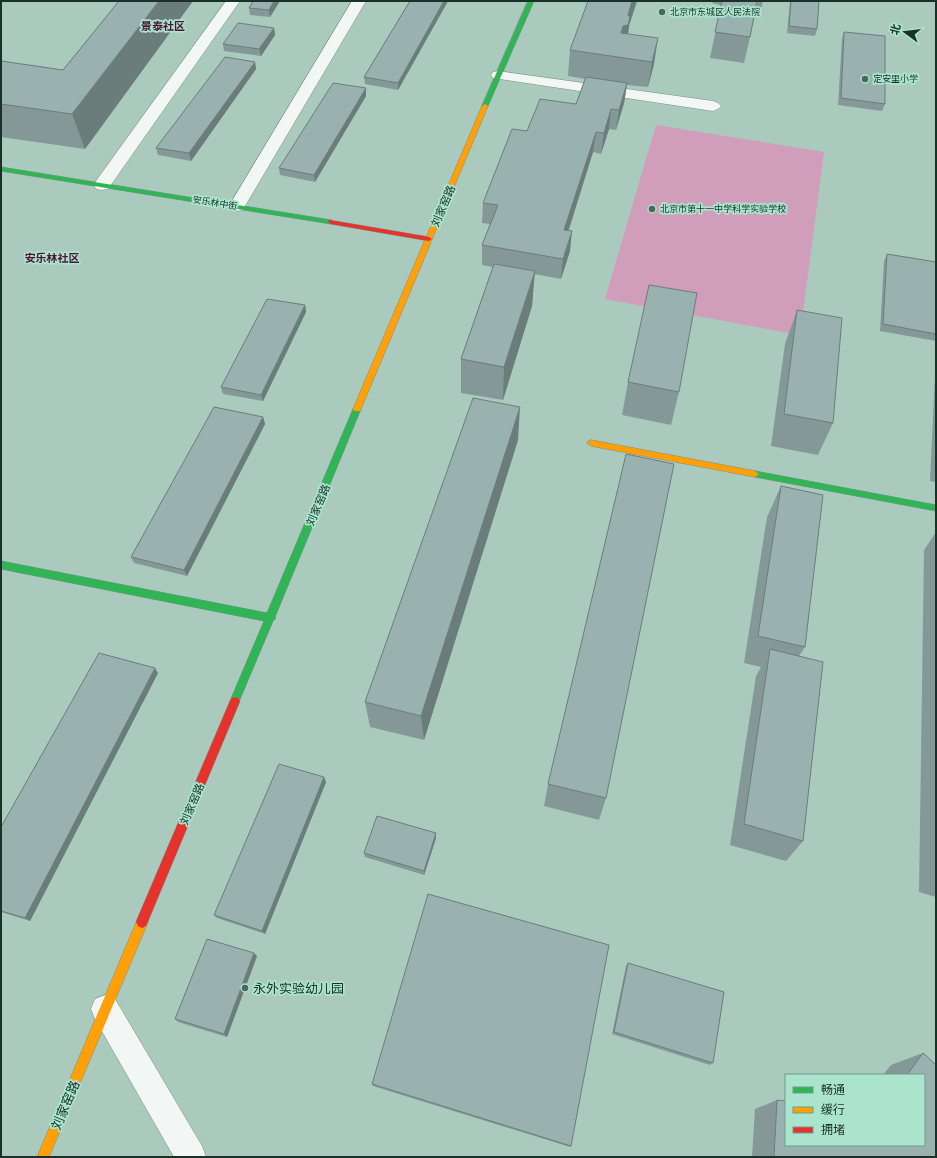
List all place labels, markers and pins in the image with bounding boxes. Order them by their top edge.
place label: 北京市东城区人民法院 [670,5,760,18]
marker: 北京市东城区人民法院 [657,7,667,17]
place label: 定安里小学 [873,72,918,85]
marker: 定安里小学 [860,74,870,84]
place label: 北京市第十一中学科学实验学校 [660,202,787,215]
marker: 北京市第十一中学科学实验学校 [647,204,657,214]
place label: 永外实验幼儿园 [253,979,344,997]
marker: 永外实验幼儿园 [240,983,250,993]

